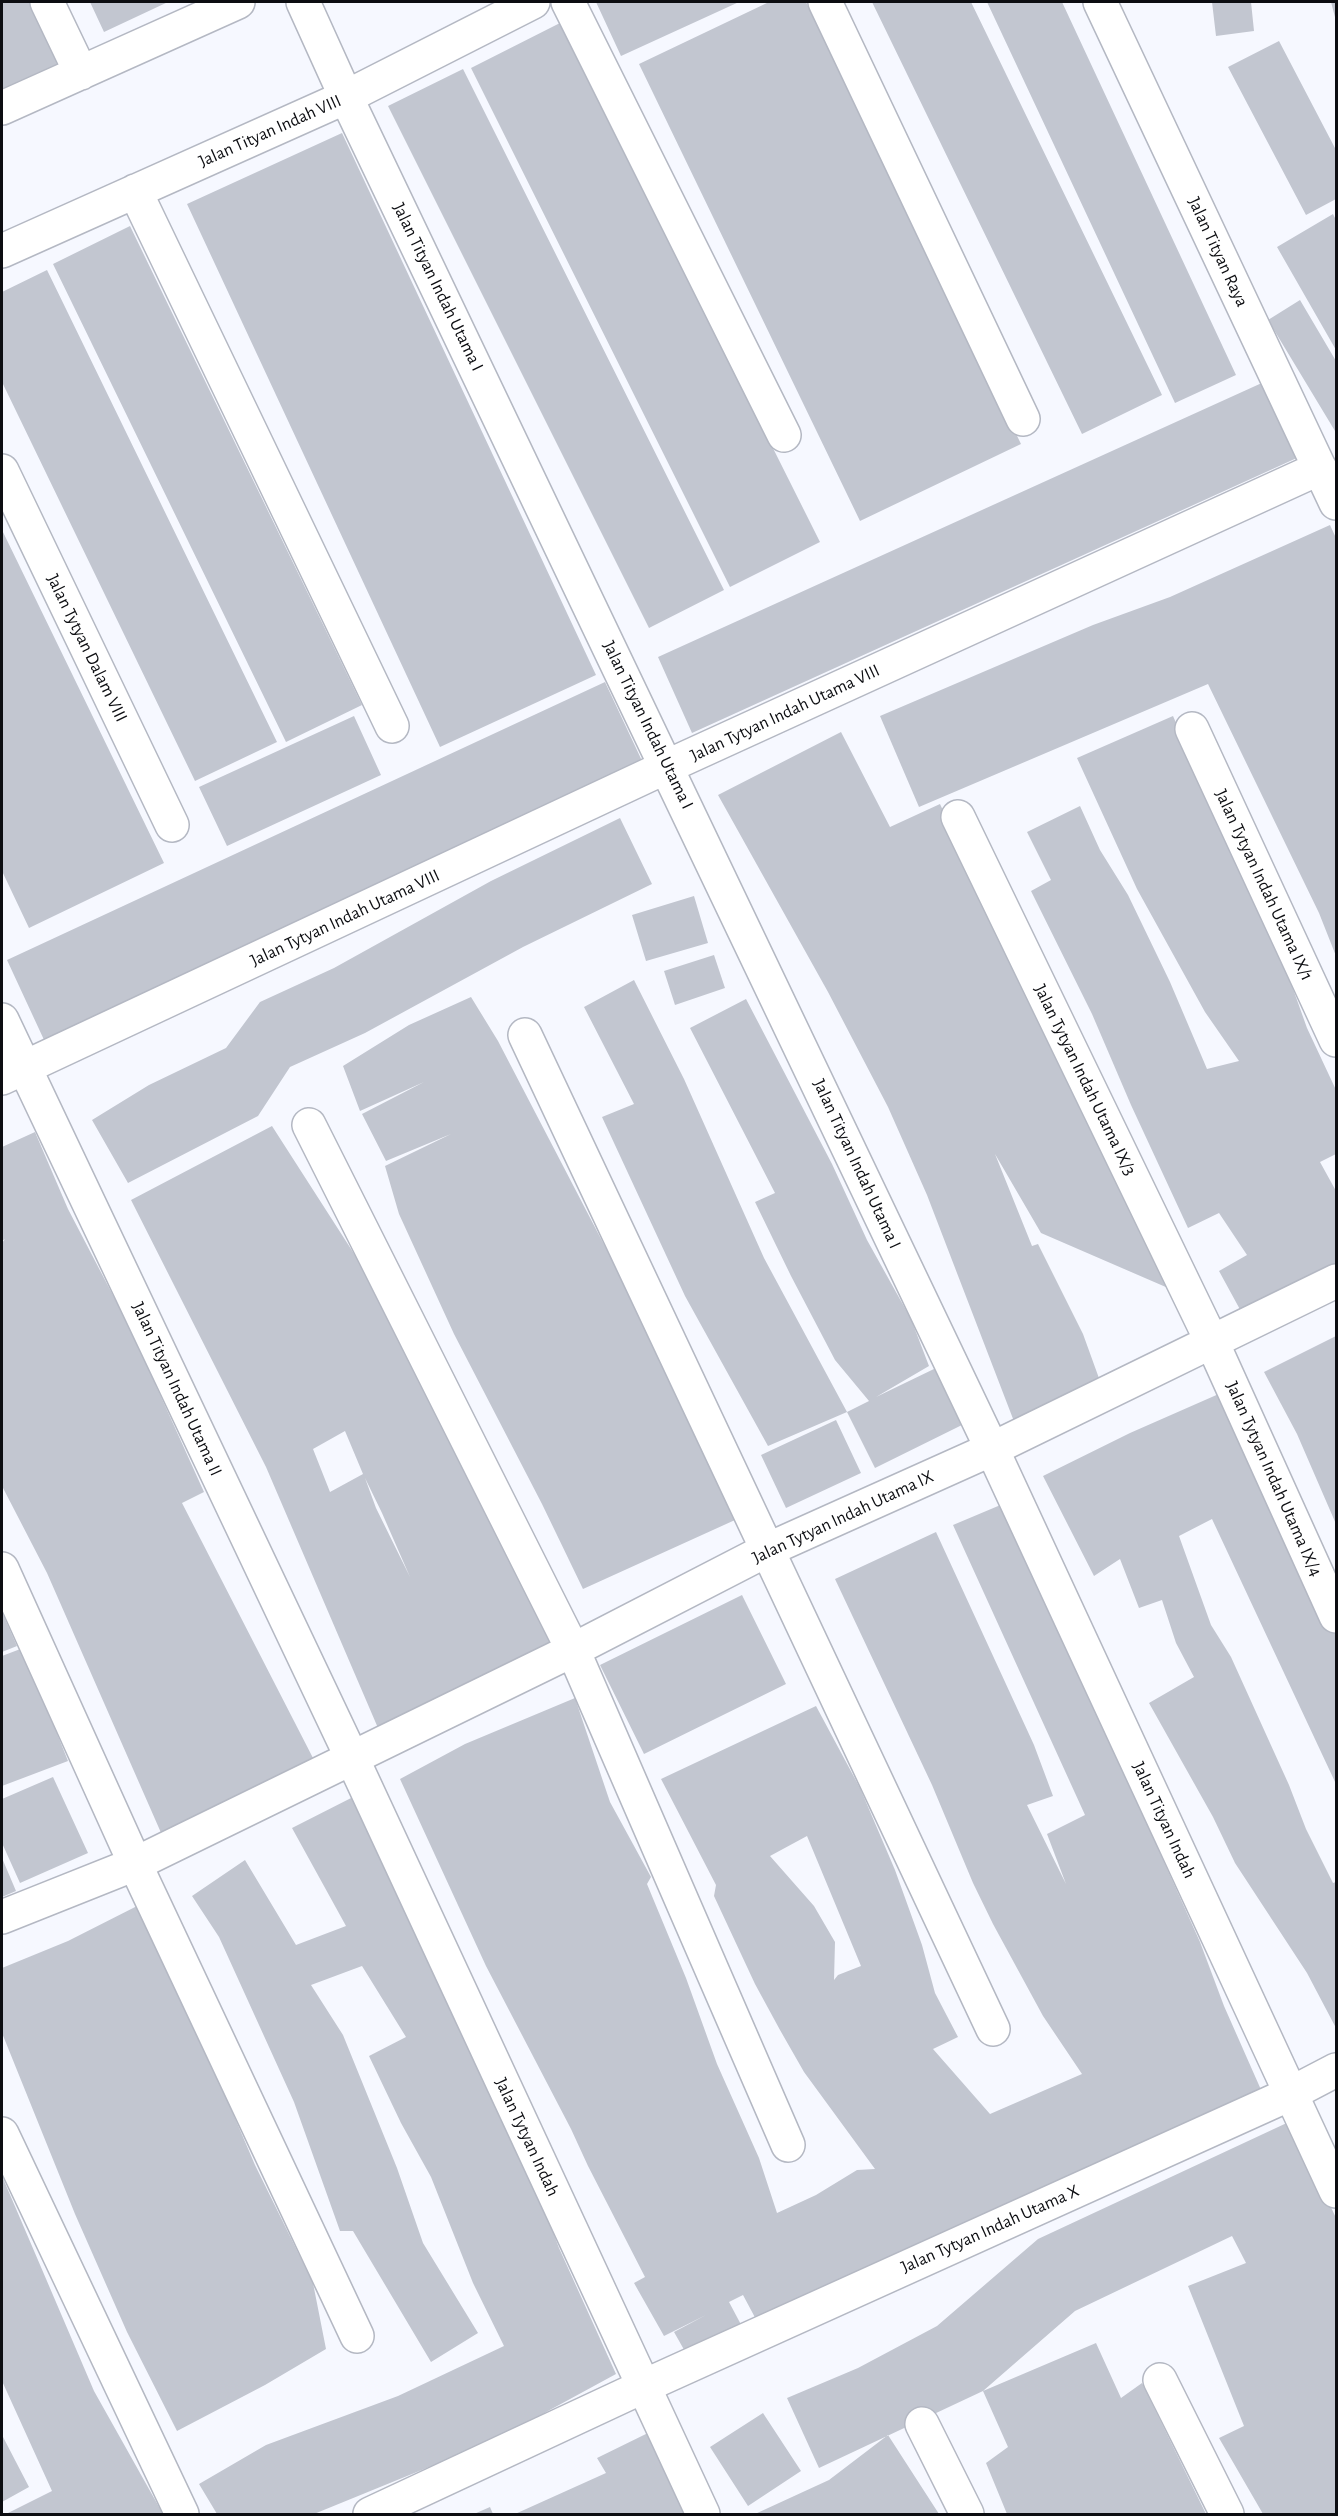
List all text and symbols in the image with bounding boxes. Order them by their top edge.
street label: Jalan Tityan Indah VIII [195,90,345,172]
street label: Jalan Tityan Raya [1183,194,1253,310]
street label: Jalan Tityan Indah Utama I [388,199,488,375]
street label: Jalan Tytyan Dalam VIII [42,571,132,725]
street label: Jalan Tityan Indah Utama I [598,637,698,813]
street label: Jalan Tytyan Indah Utama VIII [687,660,883,766]
street label: Jalan Tytyan Indah Utama IX/1 [1210,786,1318,984]
street label: Jalan Tytyan Indah Utama VIII [247,865,443,971]
street label: Jalan Tytyan Indah Utama IX/3 [1029,981,1141,1179]
street label: Jalan Tityan Indah Utama I [808,1076,906,1252]
street label: Jalan Tityan Indah Utama II [127,1299,227,1479]
street label: Jalan Tytyan Indah Utama IX/4 [1221,1378,1327,1580]
street label: Jalan Tytyan Indah Utama IX [749,1465,937,1569]
street label: Jalan Tityan Indah [1128,1758,1200,1882]
street label: Jalan Tytyan Indah [490,2074,564,2200]
street label: Jalan Tytyan Indah Utama X [898,2180,1082,2278]

